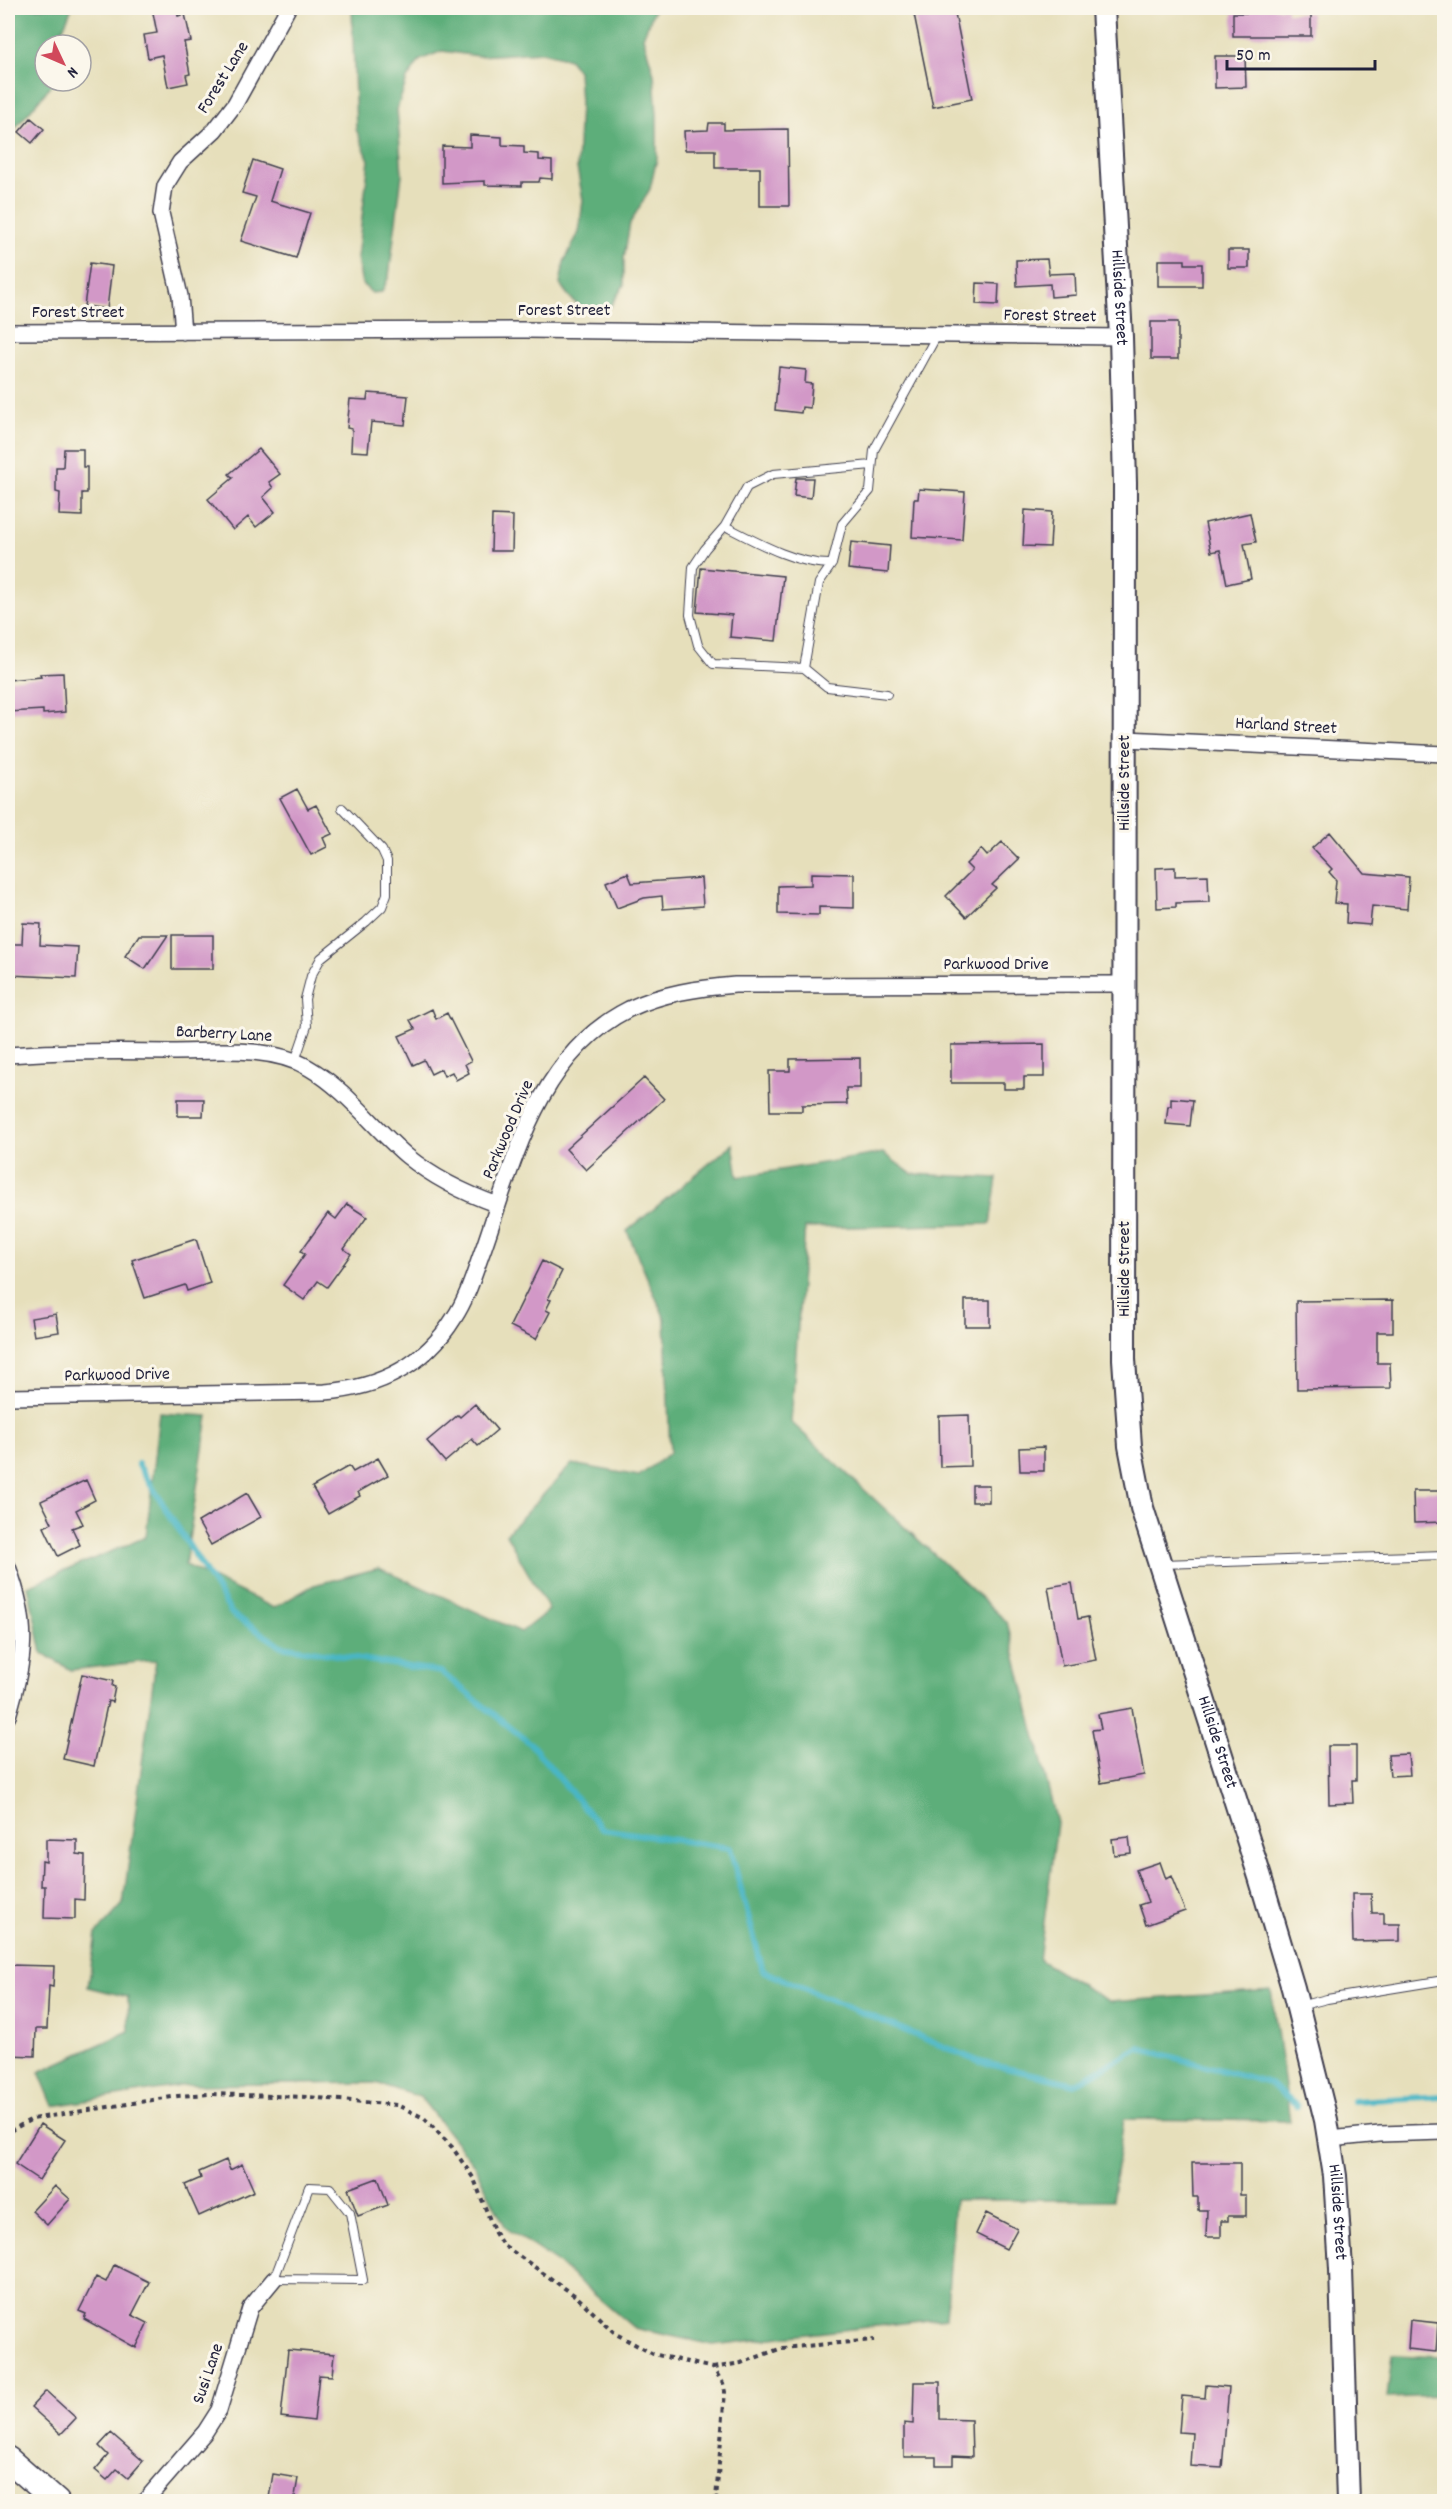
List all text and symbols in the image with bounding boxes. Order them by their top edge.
north arrow [33,33,93,93]
scale bar [1227,33,1376,71]
street label: Forest Lane [192,37,256,119]
text: 50 m [1236,44,1271,69]
text: N [61,61,83,83]
street label: Hillside Street [1104,249,1134,346]
street label: Forest Street [518,299,611,324]
street label: Forest Street [32,301,125,326]
street label: Forest Street [1003,304,1097,330]
street label: Harland Street [1235,712,1338,742]
street label: Hillside Street [1113,735,1138,831]
street label: Parkwood Drive [943,953,1049,978]
street label: Barberry Lane [175,1020,273,1050]
street label: Parkwood Drive [477,1076,541,1183]
street label: Hillside Street [1113,1221,1138,1317]
street label: Parkwood Drive [64,1363,170,1389]
street label: Hillside Street [1190,1693,1244,1792]
street label: Hillside Street [1321,2162,1353,2261]
street label: Susi Lane [187,2340,231,2408]

